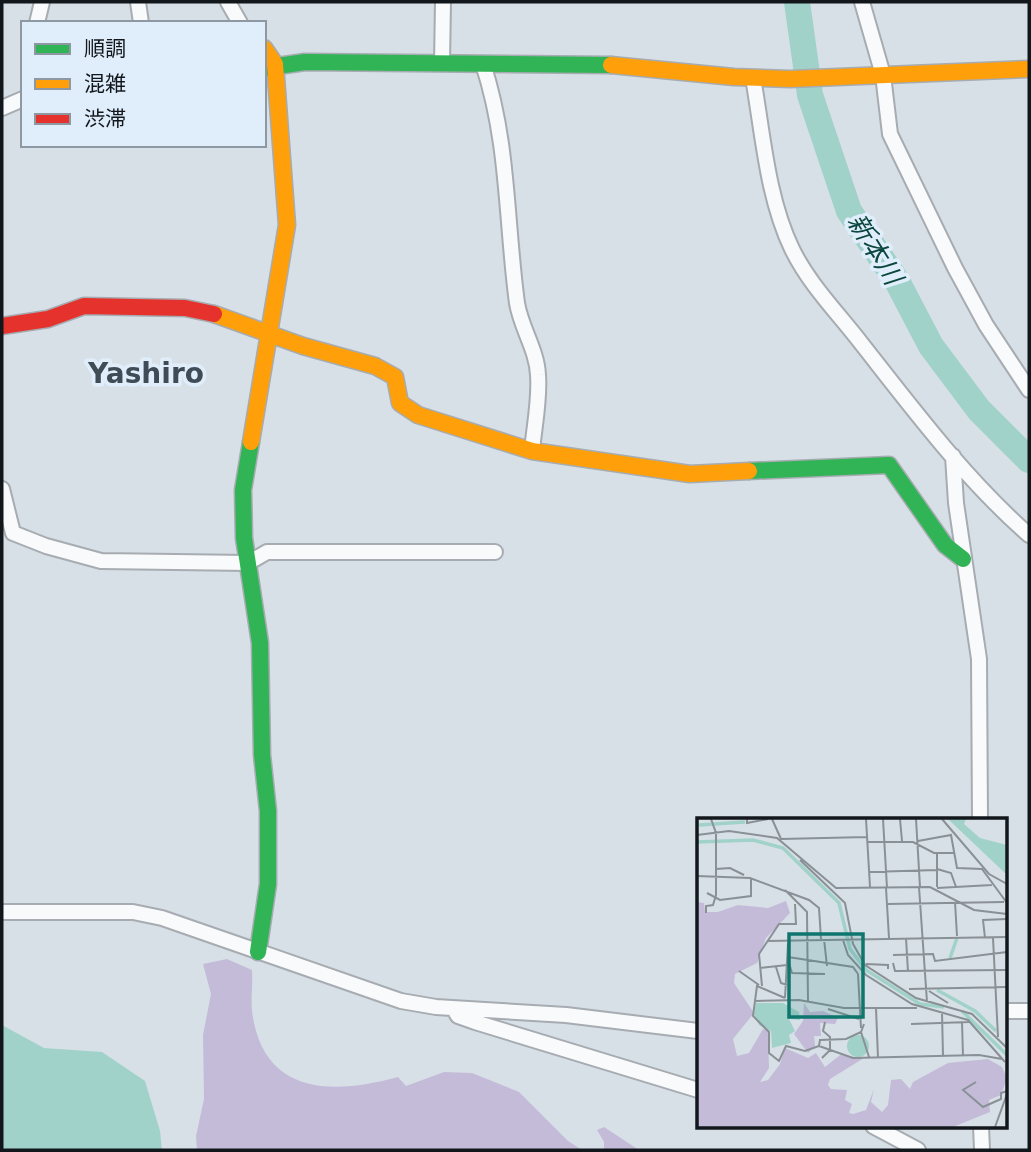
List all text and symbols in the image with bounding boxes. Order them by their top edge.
legend [21,21,266,147]
text: 順調 [84,37,126,61]
text: 混雑 [84,72,126,96]
text: 渋滞 [84,107,126,131]
water label: 新本川 [842,208,910,293]
district label: Yashiro [87,357,204,390]
inset map [697,818,1006,1128]

